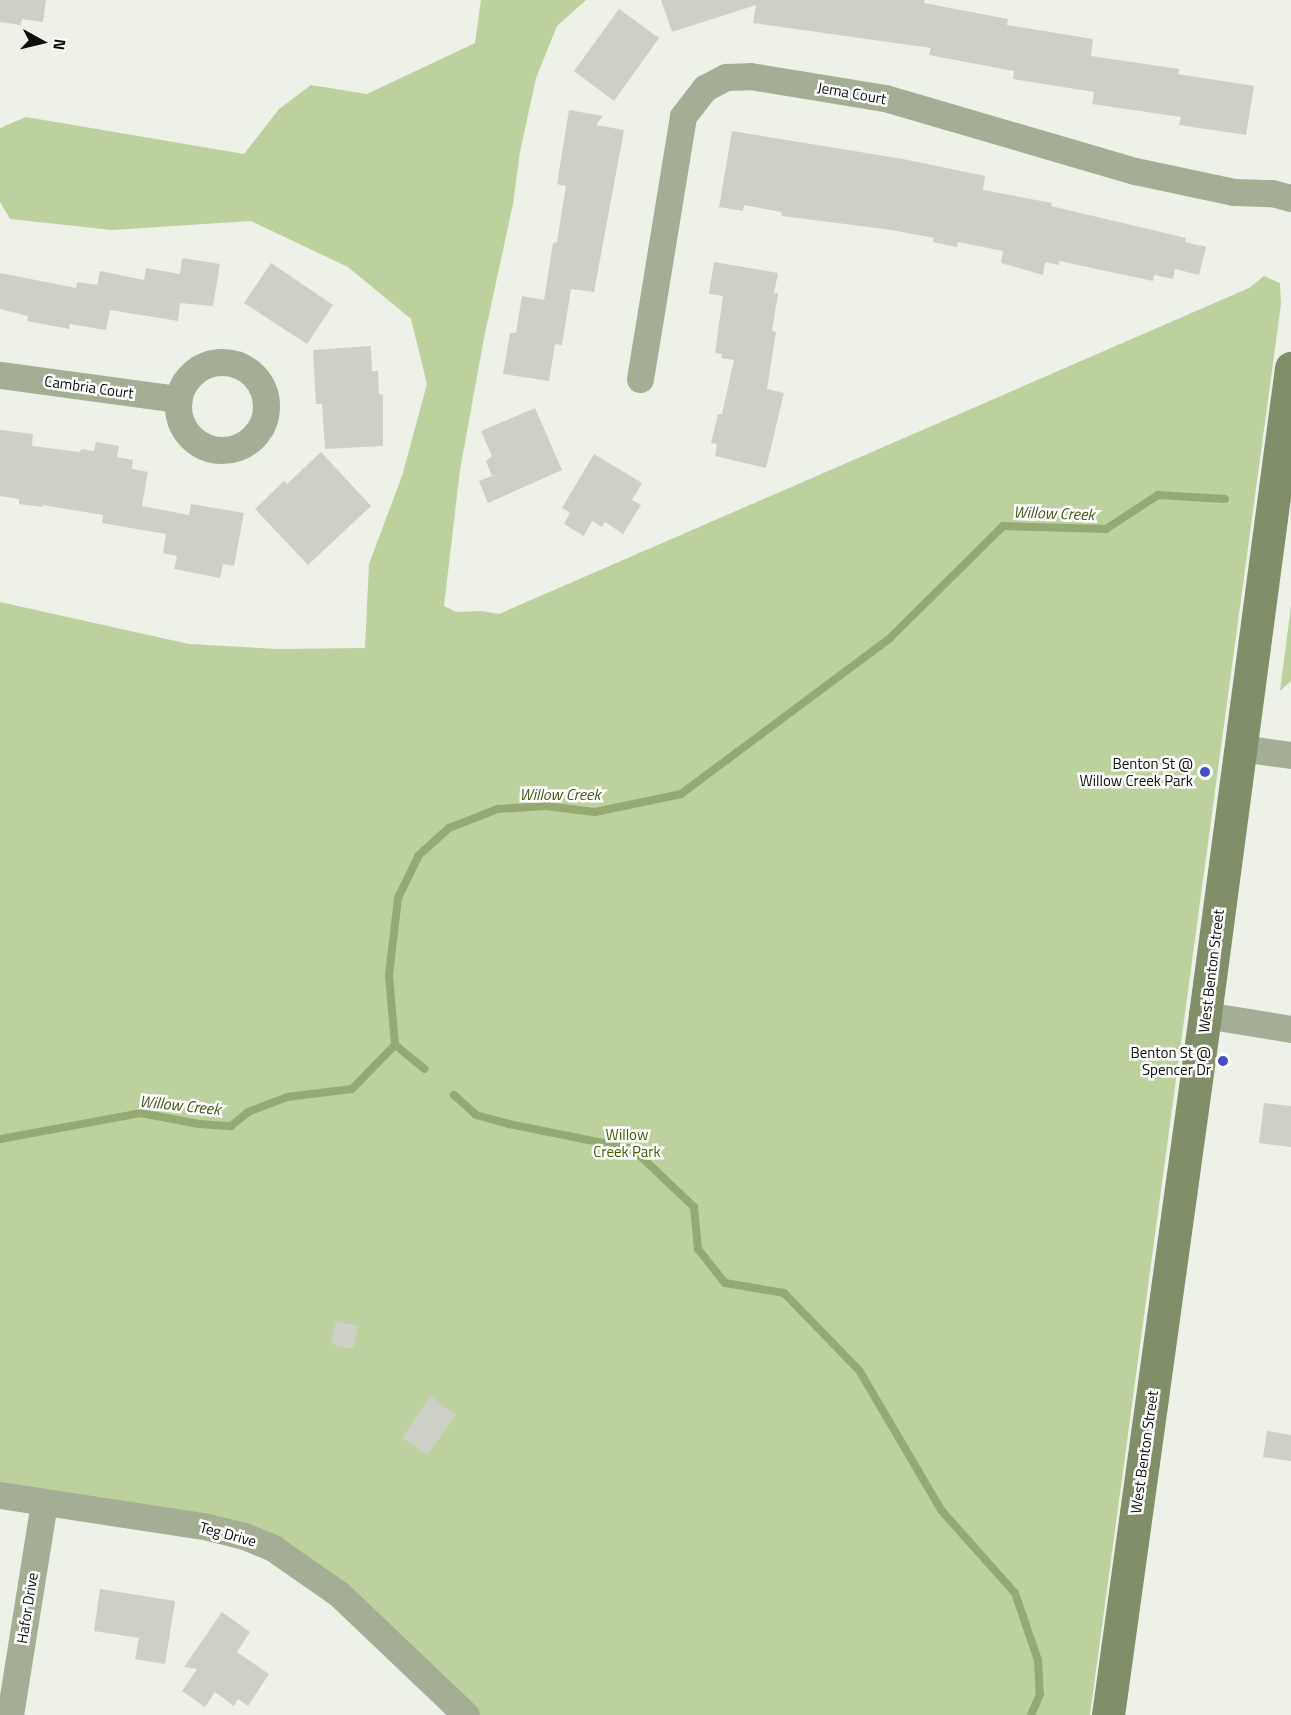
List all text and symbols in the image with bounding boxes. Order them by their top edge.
north arrow [12,12,72,72]
text: N [47,37,72,52]
street label: Jema Court [816,78,888,108]
street label: Cambria Court [43,372,135,402]
water label: Willow Creek [1013,502,1095,524]
place label: Benton St @ Willow Creek Park [1079,754,1193,789]
marker: Benton St @ Willow Creek Park [1198,765,1212,779]
water label: Willow Creek [519,784,601,804]
street label: West Benton Street [1195,908,1227,1034]
place label: Benton St @ Spencer Dr [1130,1043,1211,1078]
marker: Benton St @ Spencer Dr [1216,1054,1230,1068]
water label: Willow Creek [139,1091,221,1119]
park label: Willow Creek Park [593,1125,661,1160]
street label: West Benton Street [1126,1389,1162,1515]
street label: Teg Drive [198,1518,258,1550]
street label: Hafor Drive [13,1571,41,1645]

